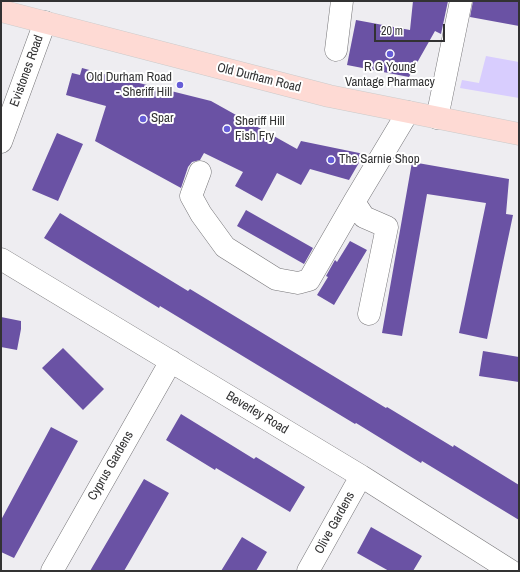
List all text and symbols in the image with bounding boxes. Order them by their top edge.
scale bar [376,16,447,42]
text: 20 m [381,23,403,39]
street label: Evistones Road [7,33,47,109]
marker: R G Young Vantage Pharmacy [385,49,395,59]
street label: Old Durham Road [215,60,303,96]
place label: R G Young Vantage Pharmacy [345,60,435,91]
place label: Old Durham Road - Sheriff Hill [86,70,172,101]
marker: Old Durham Road - Sheriff Hill [175,80,185,90]
place label: Spar [151,111,174,127]
marker: Spar [138,114,148,124]
place label: Sheriff Hill Fish Fry [235,114,285,145]
marker: Sheriff Hill Fish Fry [222,124,232,134]
place label: The Sarnie Shop [339,152,420,168]
marker: The Sarnie Shop [326,155,336,165]
street label: Beverley Road [223,388,291,438]
street label: Cyprus Gardens [85,428,137,504]
street label: Olive Gardens [312,489,358,557]

